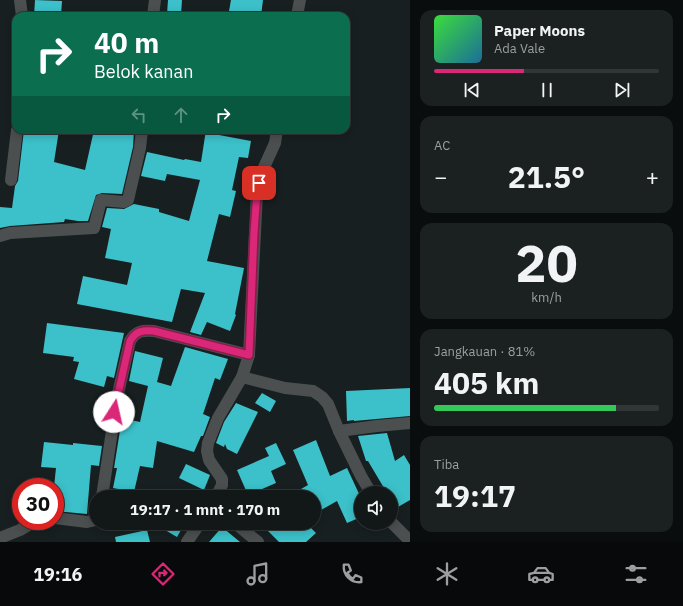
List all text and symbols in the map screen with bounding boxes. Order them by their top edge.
text: Paper Moons [494,21,585,40]
text: 40 m [94,24,159,61]
icon: right [28,28,80,80]
text: Ada Vale [494,40,545,57]
text: Belok kanan [94,60,193,83]
icon: previous [461,79,483,101]
icon: pause [536,79,558,101]
icon: next [611,79,633,101]
icon: left [128,104,150,126]
icon: ahead [170,104,192,126]
icon: right [212,104,234,126]
text: AC [434,137,450,154]
text: 21.5° [508,157,585,196]
text: − [434,162,447,191]
text: + [646,162,659,191]
pin [242,166,276,200]
icon: arrive [248,172,270,194]
text: 20 [515,229,578,296]
text: km/h [531,289,562,306]
text: Jangkauan · 81% [434,343,535,360]
text: 405 km [434,363,539,402]
position arrow [93,391,135,433]
text: Tiba [434,456,459,473]
text: 19:17 [434,476,516,515]
speed limit sign: 30 [12,478,64,530]
map controls [354,486,398,530]
button: sound [354,486,398,530]
text: 19:17 · 1 mnt · 170 m [130,500,280,519]
icon: directions [149,560,177,588]
icon: music [244,560,272,588]
icon: phone [338,560,366,588]
icon: climate [433,560,461,588]
icon: car [527,560,555,588]
icon: filters [622,560,650,588]
text: 19:16 [33,563,82,586]

